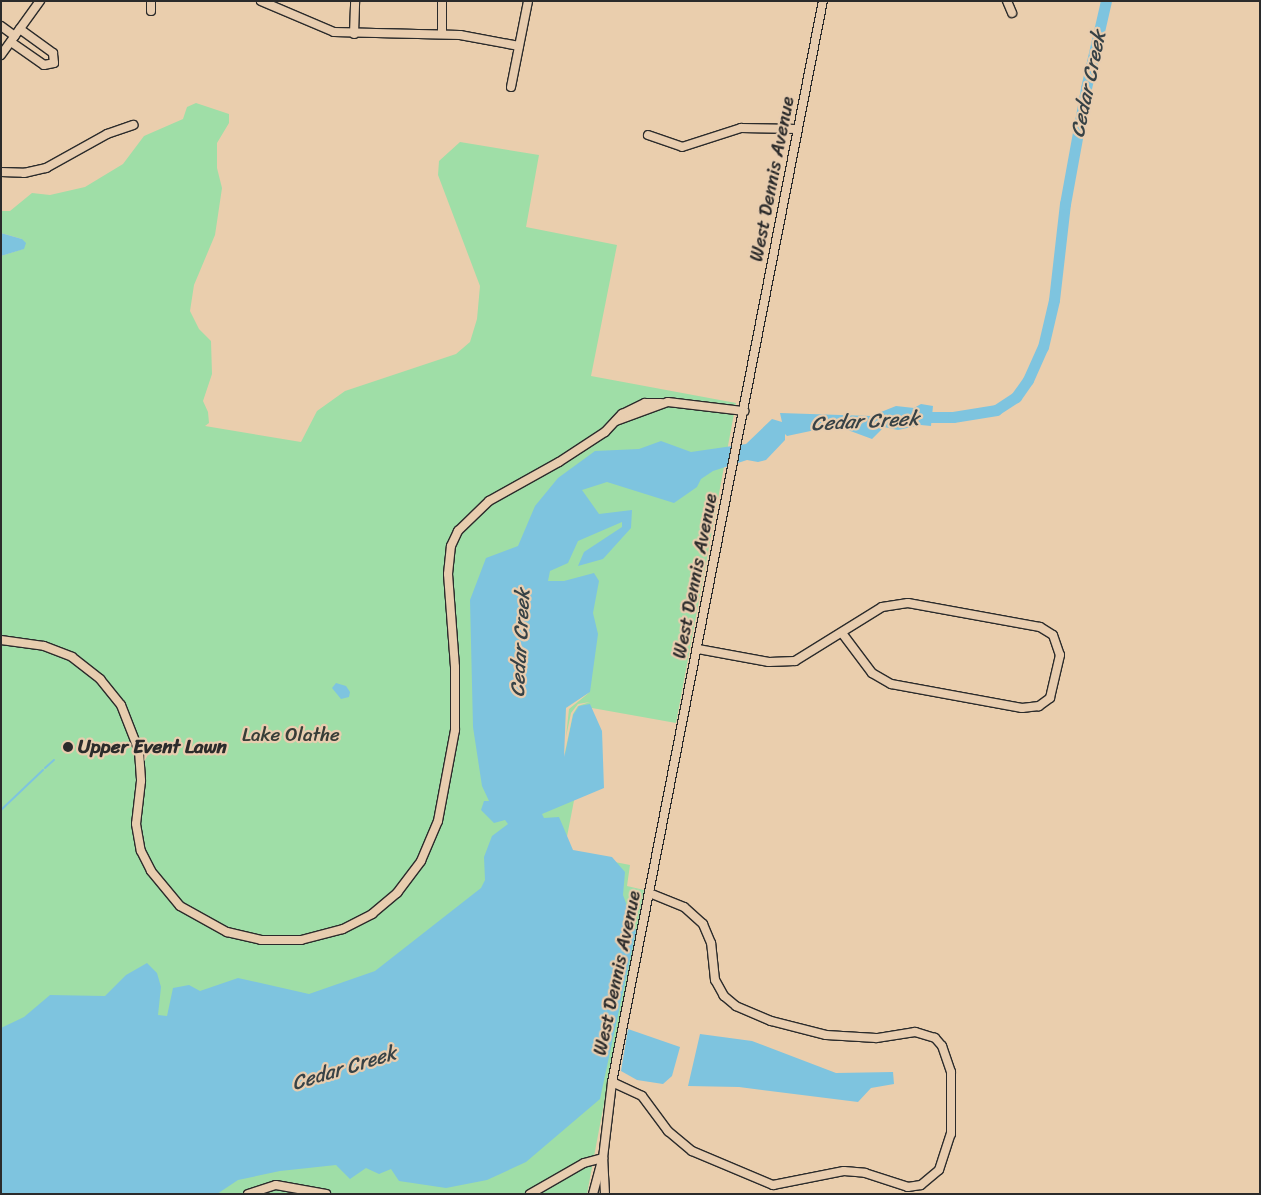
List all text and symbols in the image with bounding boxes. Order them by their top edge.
water label: Cedar Creek [1065,28,1111,140]
street label: West Dennis Avenue [745,95,799,263]
water label: Cedar Creek [810,406,920,436]
street label: West Dennis Avenue [668,492,722,660]
water label: Cedar Creek [505,588,535,698]
park label: Lake Olathe [242,724,340,746]
place label: Upper Event Lawn [78,736,227,758]
marker: Upper Event Lawn [62,741,74,753]
street label: West Dennis Avenue [589,889,645,1057]
water label: Cedar Creek [289,1041,399,1095]

